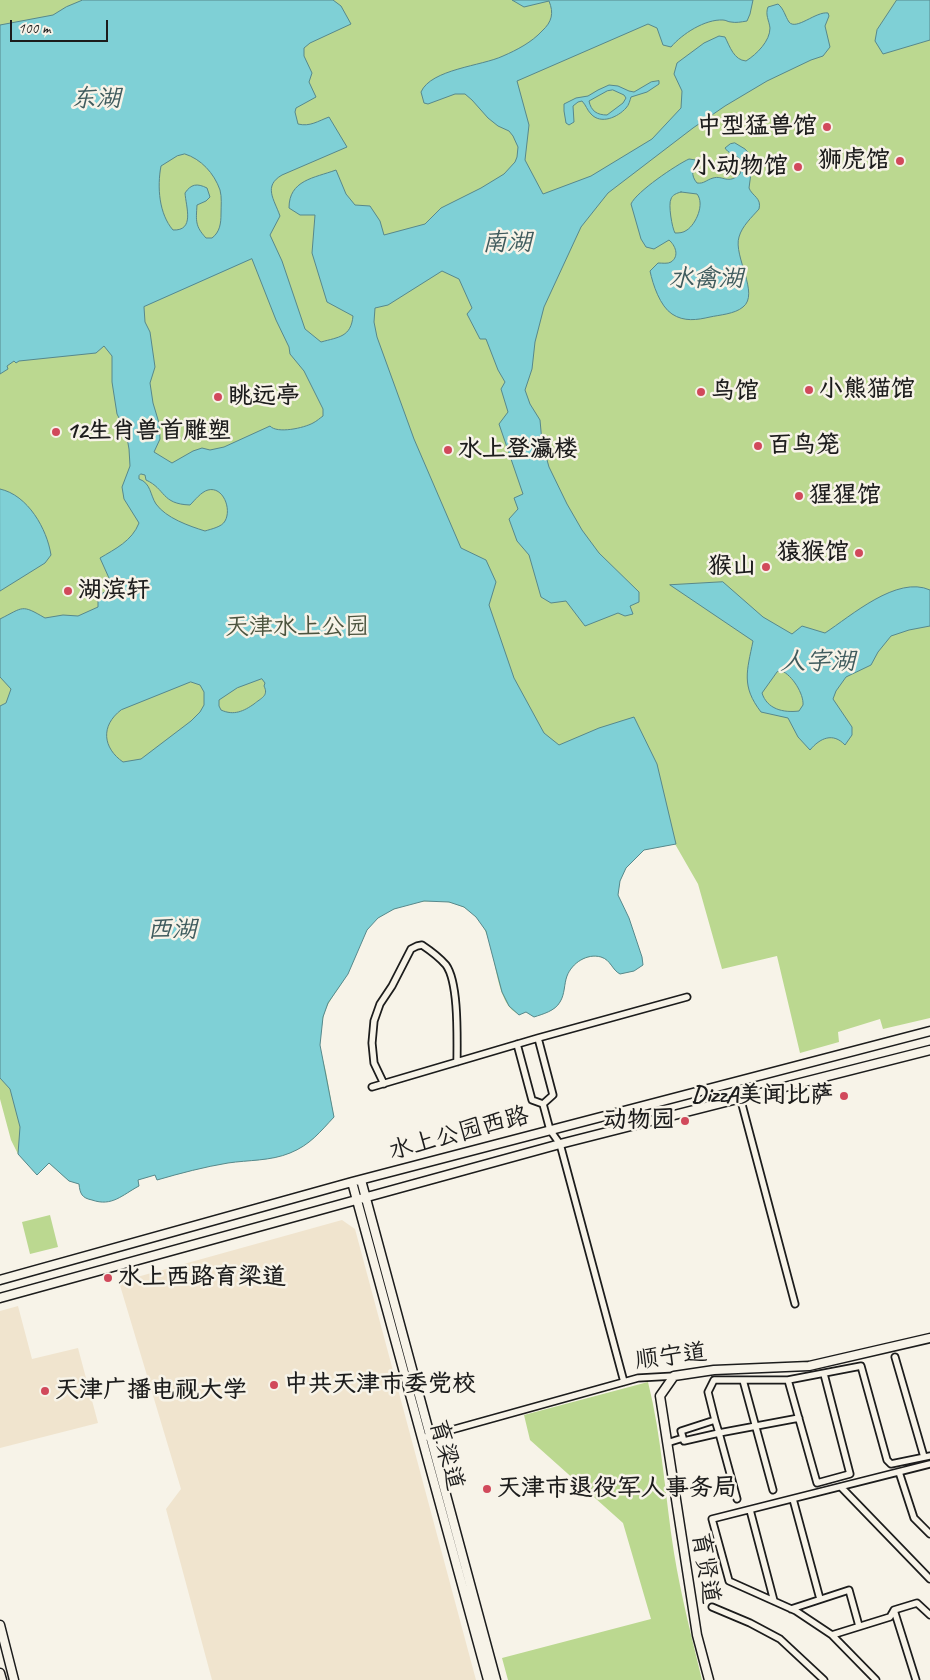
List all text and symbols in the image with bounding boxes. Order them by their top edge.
scale bar [12,10,110,42]
text: 100 m [18,19,50,38]
water label: 东湖 [71,84,121,114]
place label: 中型猛兽馆 [697,113,817,141]
marker: 中型猛兽馆 [821,121,833,133]
place label: 狮虎馆 [818,147,890,175]
place label: 小动物馆 [692,153,788,181]
marker: 狮虎馆 [894,155,906,167]
marker: 小动物馆 [792,161,804,173]
water label: 南湖 [482,228,532,258]
water label: 水禽湖 [669,264,743,294]
place label: 小熊猫馆 [819,376,915,404]
place label: 鸟馆 [711,378,759,406]
place label: 眺远亭 [228,383,300,411]
marker: 小熊猫馆 [803,384,815,396]
marker: 鸟馆 [695,386,707,398]
marker: 眺远亭 [212,391,224,403]
place label: 12生肖兽首雕塑 [66,418,232,446]
marker: 12生肖兽首雕塑 [50,426,62,438]
place label: 百鸟笼 [768,432,840,460]
place label: 水上登瀛楼 [458,436,578,464]
marker: 百鸟笼 [752,440,764,452]
marker: 水上登瀛楼 [442,444,454,456]
place label: 猩猩馆 [809,482,881,510]
marker: 猩猩馆 [793,490,805,502]
place label: 猿猴馆 [777,539,849,567]
marker: 猿猴馆 [853,547,865,559]
place label: 猴山 [708,553,756,581]
marker: 猴山 [760,561,772,573]
place label: 湖滨轩 [78,577,150,605]
marker: 湖滨轩 [62,585,74,597]
park label: 天津水上公园 [225,614,369,642]
water label: 人字湖 [781,647,855,677]
water label: 西湖 [147,915,197,945]
place label: DizzA美闻比萨 [691,1082,834,1110]
marker: DizzA美闻比萨 [838,1090,850,1102]
street label: 水上公园西路 [386,1101,532,1167]
place label: 动物园 [603,1107,675,1135]
marker: 动物园 [679,1115,691,1127]
place label: 水上西路育梁道 [118,1264,286,1292]
marker: 水上西路育梁道 [102,1272,114,1284]
street label: 顺宁道 [634,1338,708,1376]
place label: 中共天津市委党校 [284,1371,476,1399]
place label: 天津广播电视大学 [55,1377,247,1405]
marker: 中共天津市委党校 [268,1379,280,1391]
marker: 天津广播电视大学 [39,1385,51,1397]
street label: 育梁道 [423,1416,469,1494]
place label: 天津市退役军人事务局 [497,1475,737,1503]
marker: 天津市退役军人事务局 [481,1483,493,1495]
street label: 育贤道 [685,1530,725,1606]

